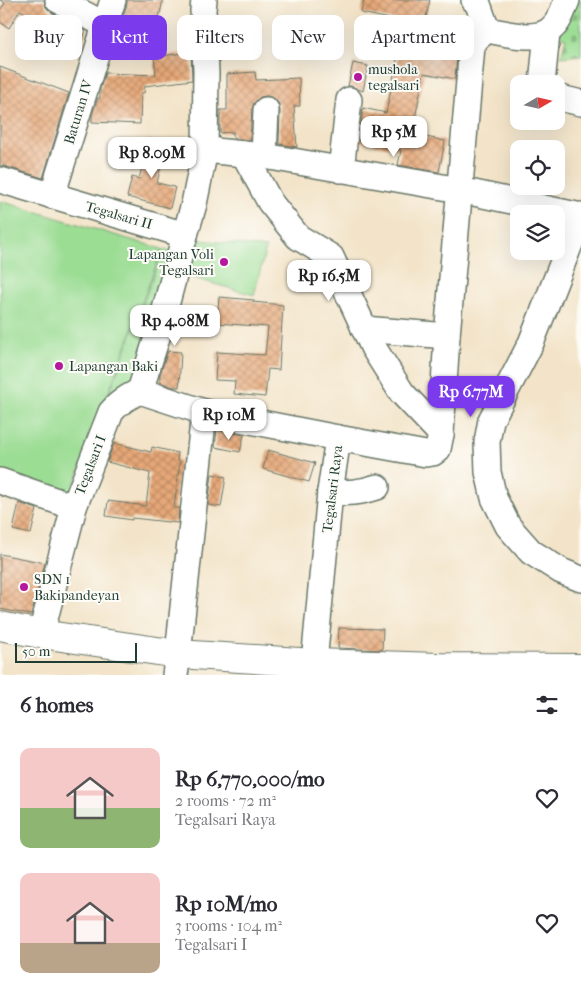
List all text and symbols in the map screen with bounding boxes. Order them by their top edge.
chip: Buy [15,15,82,60]
chip: Rent [92,15,167,60]
chip: Filters [177,15,262,60]
chip: New [272,15,344,60]
chip: Apartment [354,15,474,60]
place label: mushola tegalsari [368,61,419,94]
marker: mushola tegalsari [352,71,364,83]
north arrow [510,75,565,130]
map controls [510,75,565,260]
street label: Baturan IV [61,77,97,147]
pin: Rp 5M [359,116,429,158]
text: Rp 5M [371,122,417,141]
pin: Rp 8.09M [100,136,204,179]
button: locate [510,140,565,195]
text: Rp 8.09M [119,143,185,162]
street label: Tegalsari II [84,198,155,233]
button: layers [510,205,565,260]
place label: Lapangan Voli Tegalsari [128,246,214,279]
marker: Lapangan Voli Tegalsari [218,256,230,268]
pin: Rp 16.5M [277,260,381,302]
text: Rp 16.5M [298,266,360,285]
pin: Rp 4.08M [123,304,227,347]
text: Rp 4.08M [141,311,209,330]
place label: Lapangan Baki [69,358,158,375]
marker: Lapangan Baki [53,360,65,372]
pin: Rp 6.77M [419,376,523,418]
text: Rp 6.77M [439,382,503,401]
pin: Rp 10M [188,398,270,441]
text: Rp 10M [203,405,255,424]
street label: Tegalsari I [71,432,110,498]
street label: Tegalsari Raya [319,444,346,534]
place label: SDN 1 Bakipandeyan [34,571,119,604]
marker: SDN 1 Bakipandeyan [18,581,30,593]
scale bar [15,640,138,663]
text: 50 m [22,643,50,660]
icon: filters [533,691,561,719]
text: 6 homes [20,693,94,717]
text: Rp 6,770,000/mo [175,767,325,791]
icon: home [60,768,120,828]
icon: heart [533,784,561,812]
text: 2 rooms · 72 m² [175,791,276,810]
text: Tegalsari Raya [175,810,276,829]
text: Rp 10M/mo [175,892,277,916]
icon: home [60,893,120,953]
icon: heart [533,909,561,937]
text: 3 rooms · 104 m² [175,916,282,935]
text: Tegalsari I [175,935,247,954]

